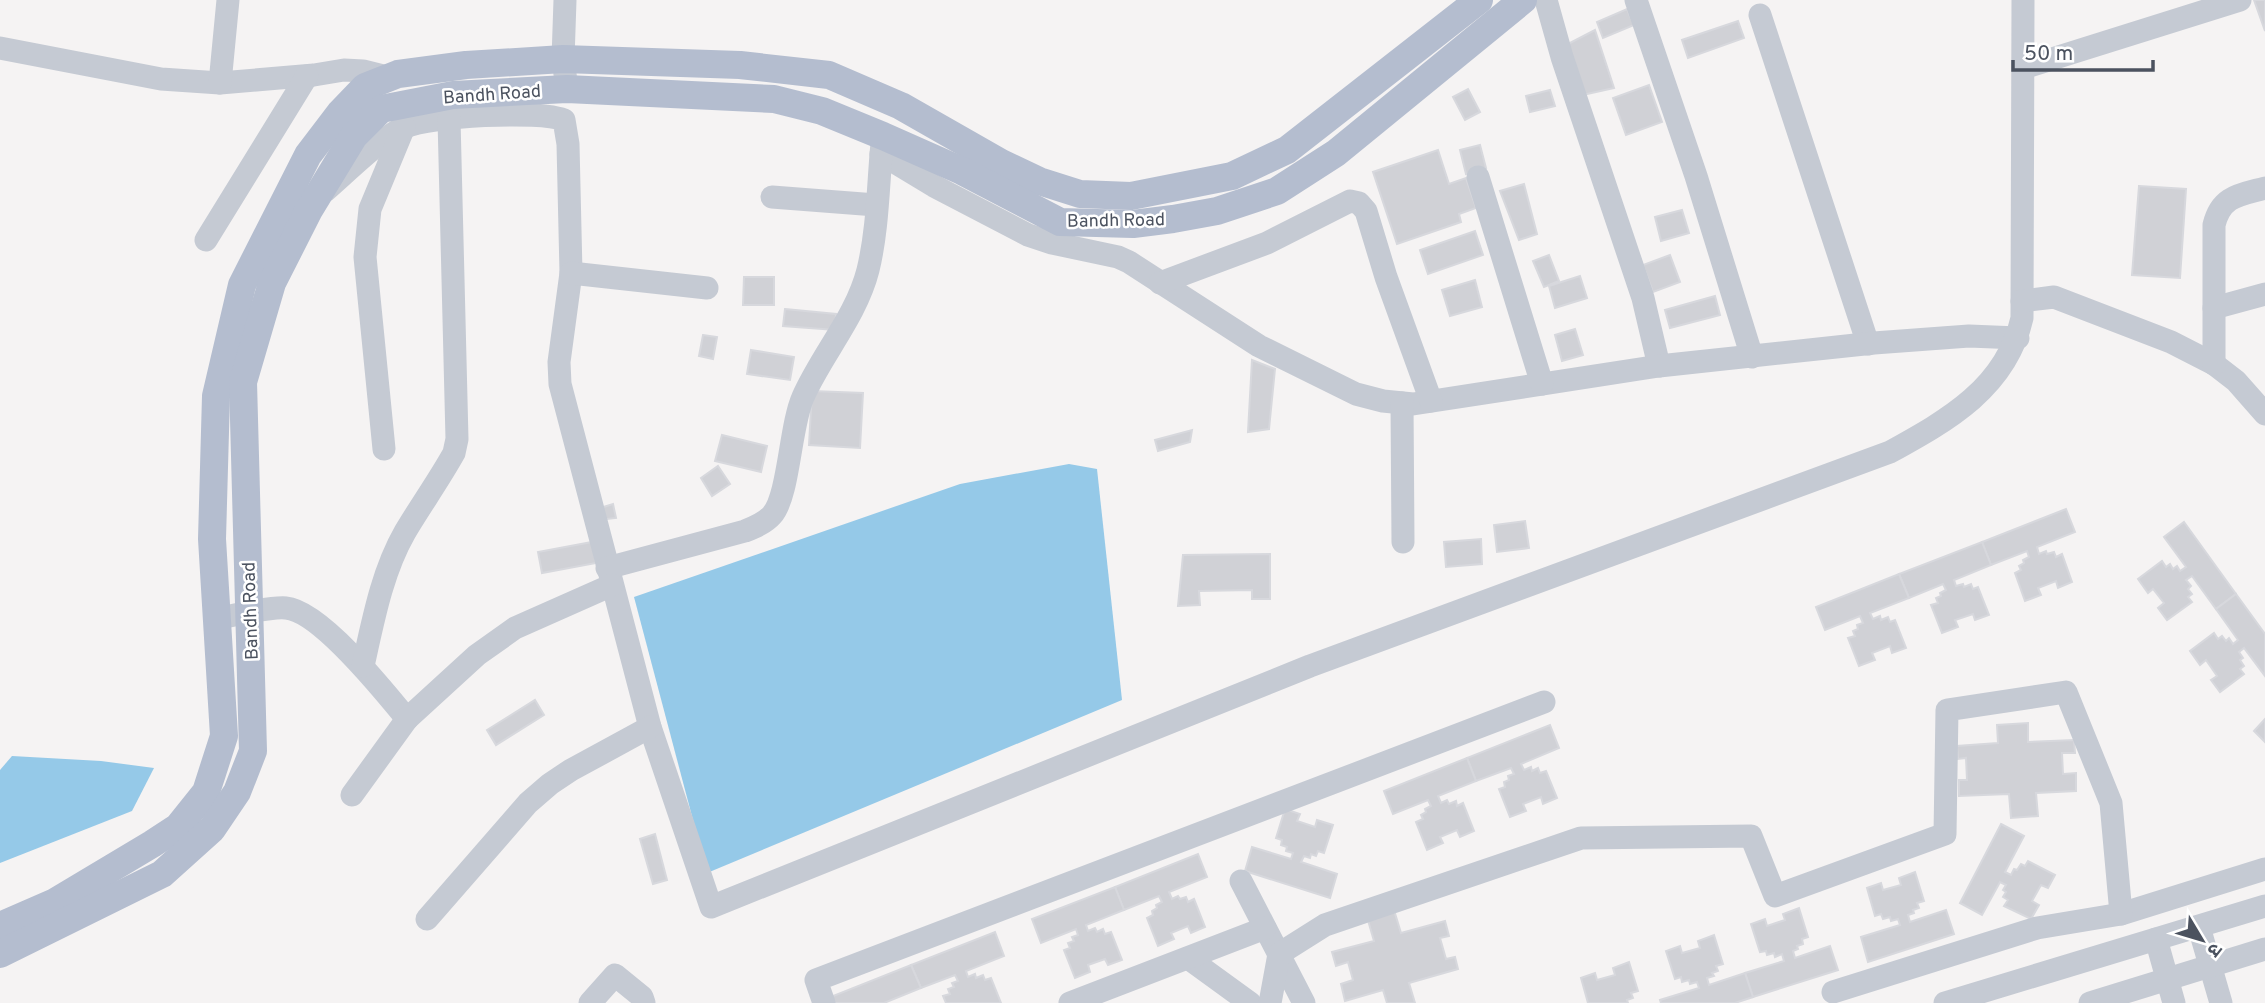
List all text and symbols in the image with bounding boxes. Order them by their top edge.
scale bar [2013,28,2153,72]
text: 50 m [2024,41,2073,68]
street label: Bandh Road [442,81,542,110]
street label: Bandh Road [1067,209,1165,234]
street label: Bandh Road [238,561,265,660]
north arrow [2167,905,2237,975]
text: उ [2200,937,2227,962]

